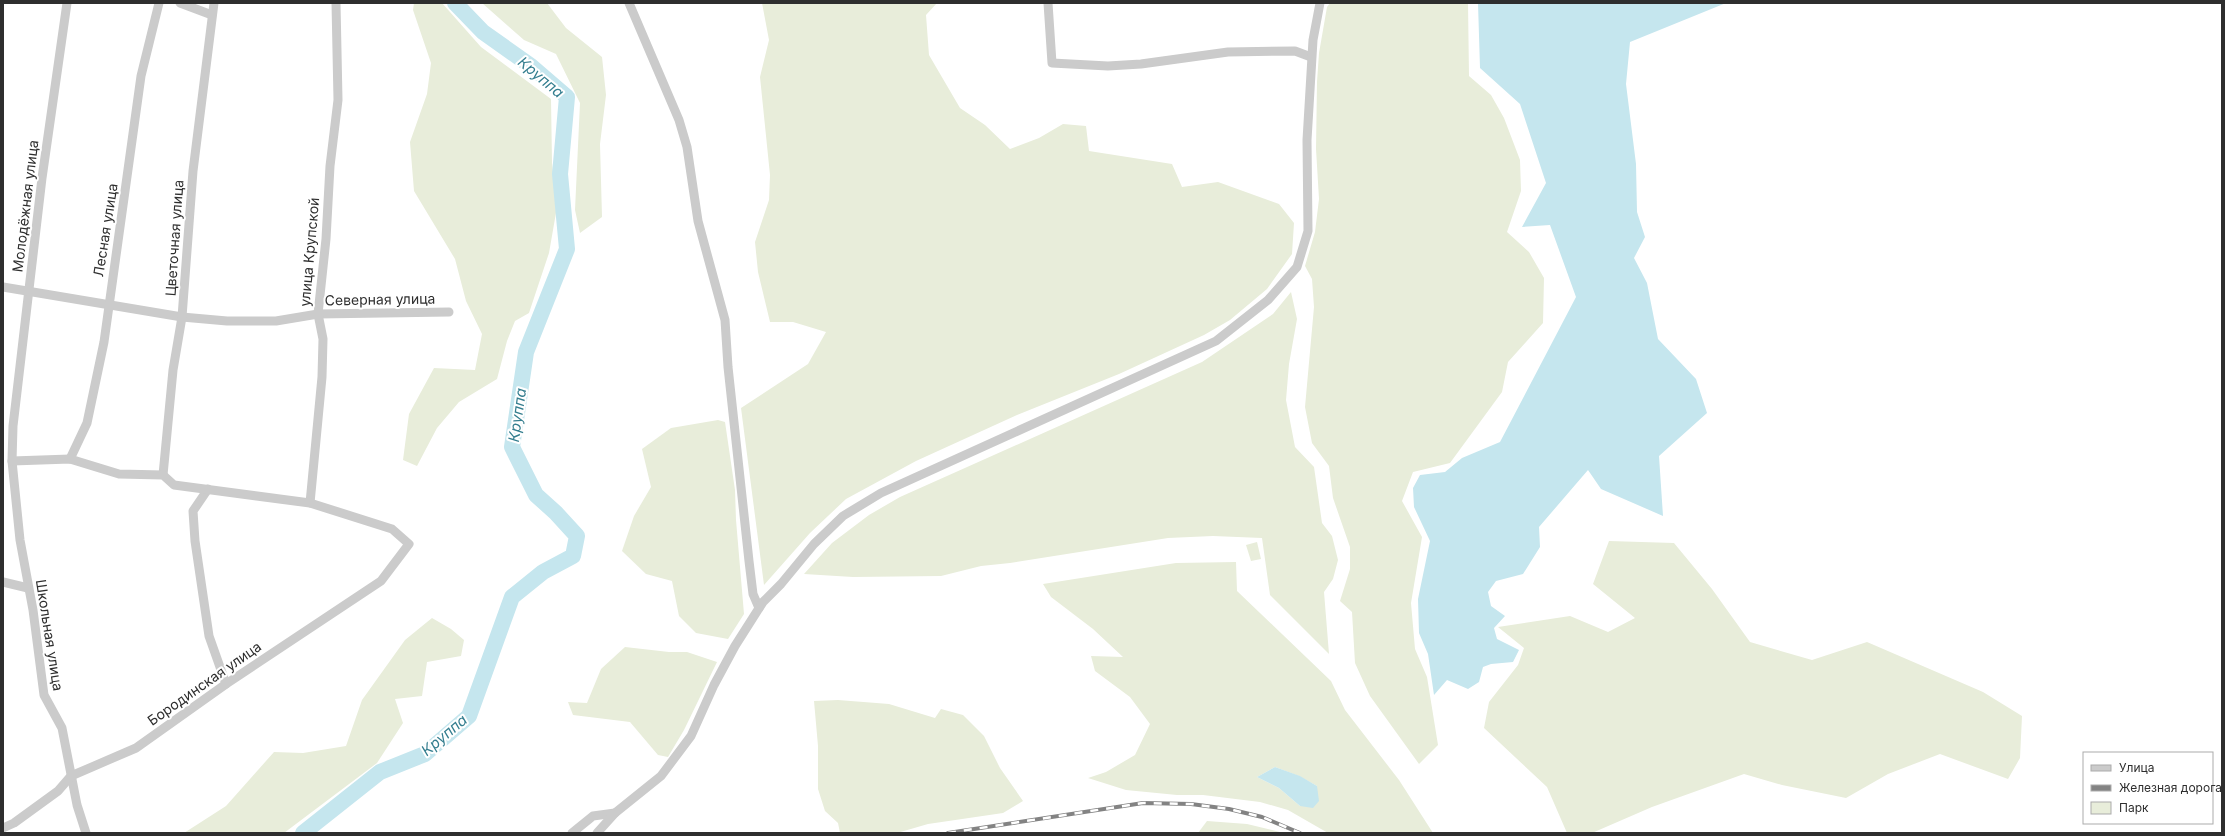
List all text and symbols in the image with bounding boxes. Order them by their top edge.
water label: Круппа [514,52,568,102]
street label: Молодёжная улица [8,139,42,273]
street label: Цветочная улица [161,179,187,297]
street label: Лесная улица [89,182,121,278]
street label: улица Крупской [296,197,322,307]
street label: Северная улица [325,290,435,308]
water label: Круппа [504,387,530,443]
street label: Школьная улица [33,578,67,692]
street label: Бородинская улица [144,637,264,729]
water label: Круппа [417,710,471,760]
legend [2083,752,2213,824]
text: Улица [2119,760,2154,775]
text: Железная дорога [2119,780,2222,795]
text: Парк [2119,800,2149,815]

